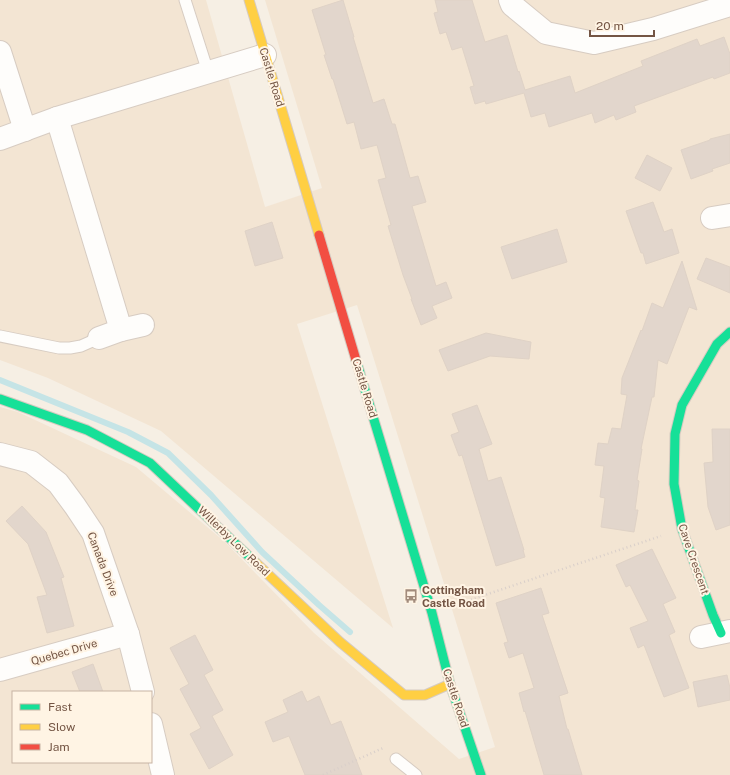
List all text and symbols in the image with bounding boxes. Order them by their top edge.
scale bar [590,12,654,38]
text: 20 m [596,19,624,33]
street label: Castle Road [257,46,287,108]
street label: Castle Road [350,357,380,419]
street label: Willerby Low Road [196,504,272,578]
street label: Cave Crescent [676,522,712,596]
street label: Canada Drive [85,530,121,598]
place label: Cottingham Castle Road [422,584,485,609]
bus stop icon: Cottingham Castle Road [403,588,419,604]
street label: Quebec Drive [29,637,99,667]
street label: Castle Road [441,667,471,729]
legend [12,691,152,763]
text: Fast [48,700,73,714]
text: Slow [48,720,76,734]
text: Jam [48,740,70,754]

